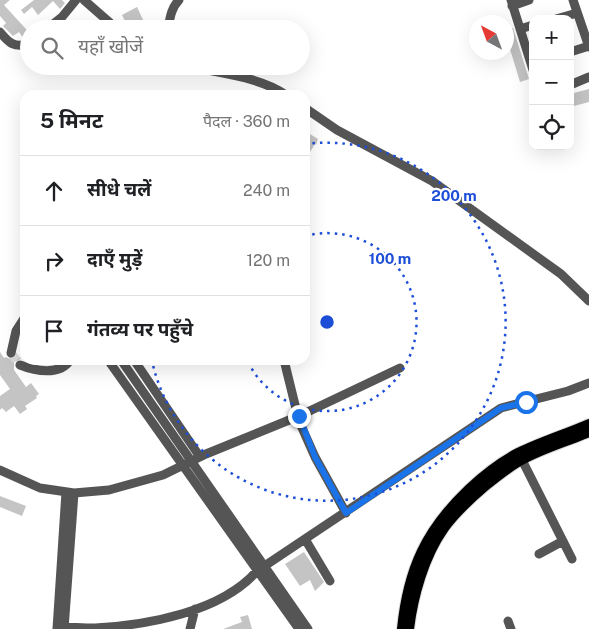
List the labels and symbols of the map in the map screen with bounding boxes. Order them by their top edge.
north arrow [469,15,514,60]
text: 200 m [431,187,477,204]
text: 100 m [369,250,411,267]
centre of rings [318,313,336,331]
route start [515,391,538,414]
route end [288,405,311,428]

